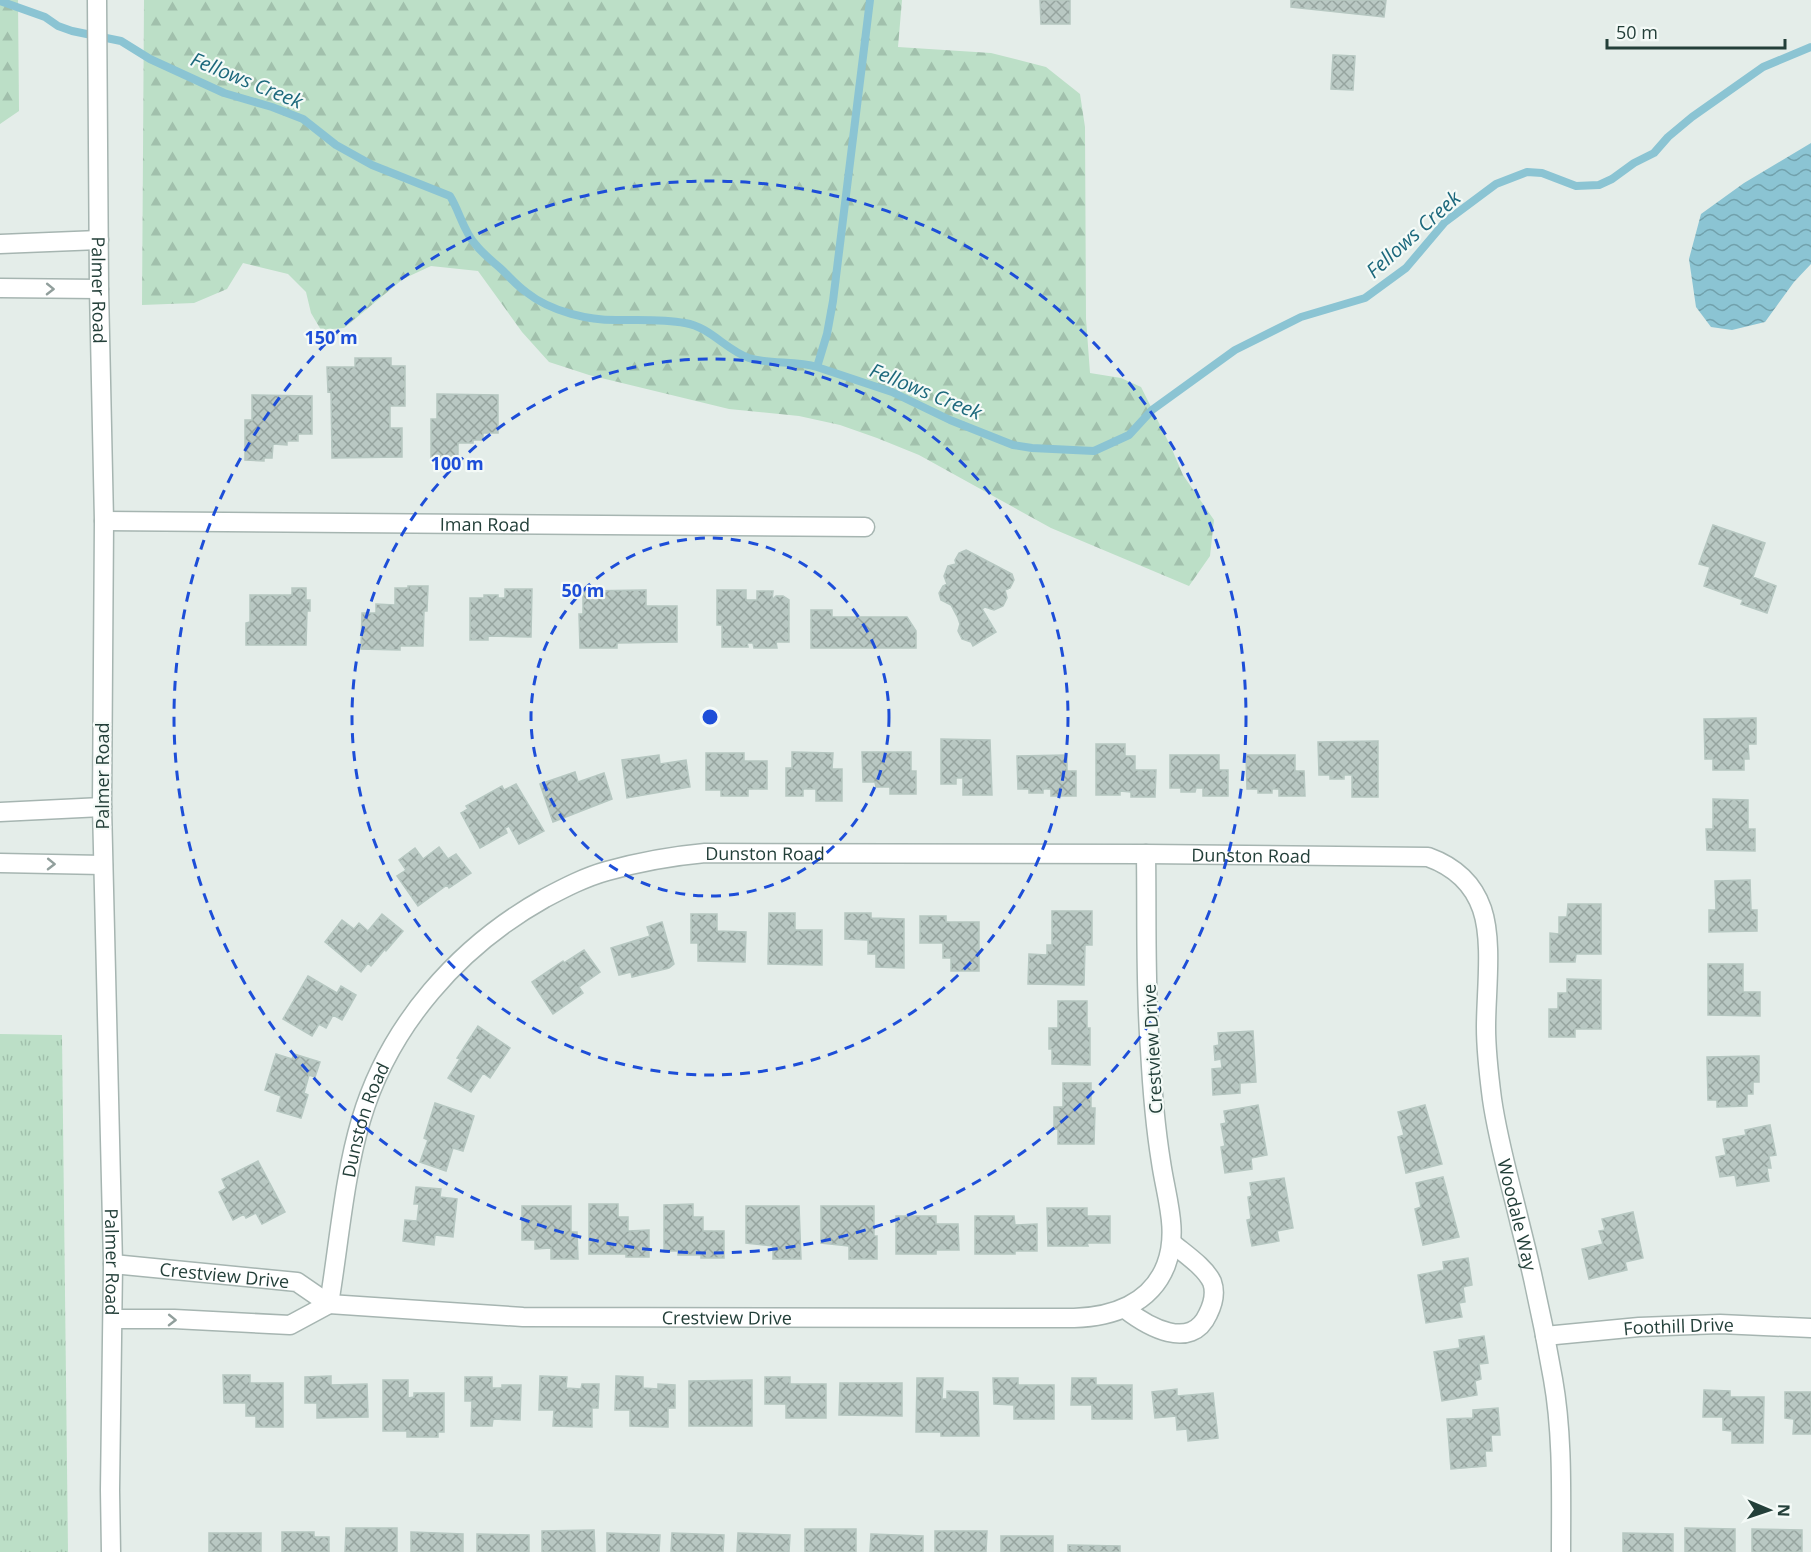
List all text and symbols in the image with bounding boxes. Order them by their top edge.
scale bar [1607,12,1786,50]
text: 50 m [1616,20,1658,44]
water label: Fellows Creek [187,45,308,115]
water label: Fellows Creek [1360,184,1467,284]
street label: Palmer Road [87,236,112,344]
one-way arrow [45,282,54,295]
text: 150 m [304,325,358,349]
water label: Fellows Creek [866,356,987,426]
text: 100 m [430,451,484,475]
street label: Iman Road [440,512,530,536]
text: 50 m [562,578,604,602]
centre of rings [700,707,720,727]
street label: Palmer Road [90,722,114,830]
street label: Dunston Road [705,841,825,865]
street label: Dunston Road [1191,842,1311,868]
one-way arrow [47,858,56,870]
street label: Crestview Drive [1137,983,1167,1115]
street label: Dunston Road [336,1058,394,1179]
street label: Woodale Way [1492,1156,1543,1274]
street label: Palmer Road [100,1208,125,1316]
street label: Crestview Drive [159,1257,290,1293]
street label: Crestview Drive [662,1305,792,1329]
street label: Foothill Drive [1622,1312,1734,1340]
one-way arrow [167,1313,176,1326]
north arrow [1739,1480,1799,1540]
text: N [1773,1504,1795,1517]

